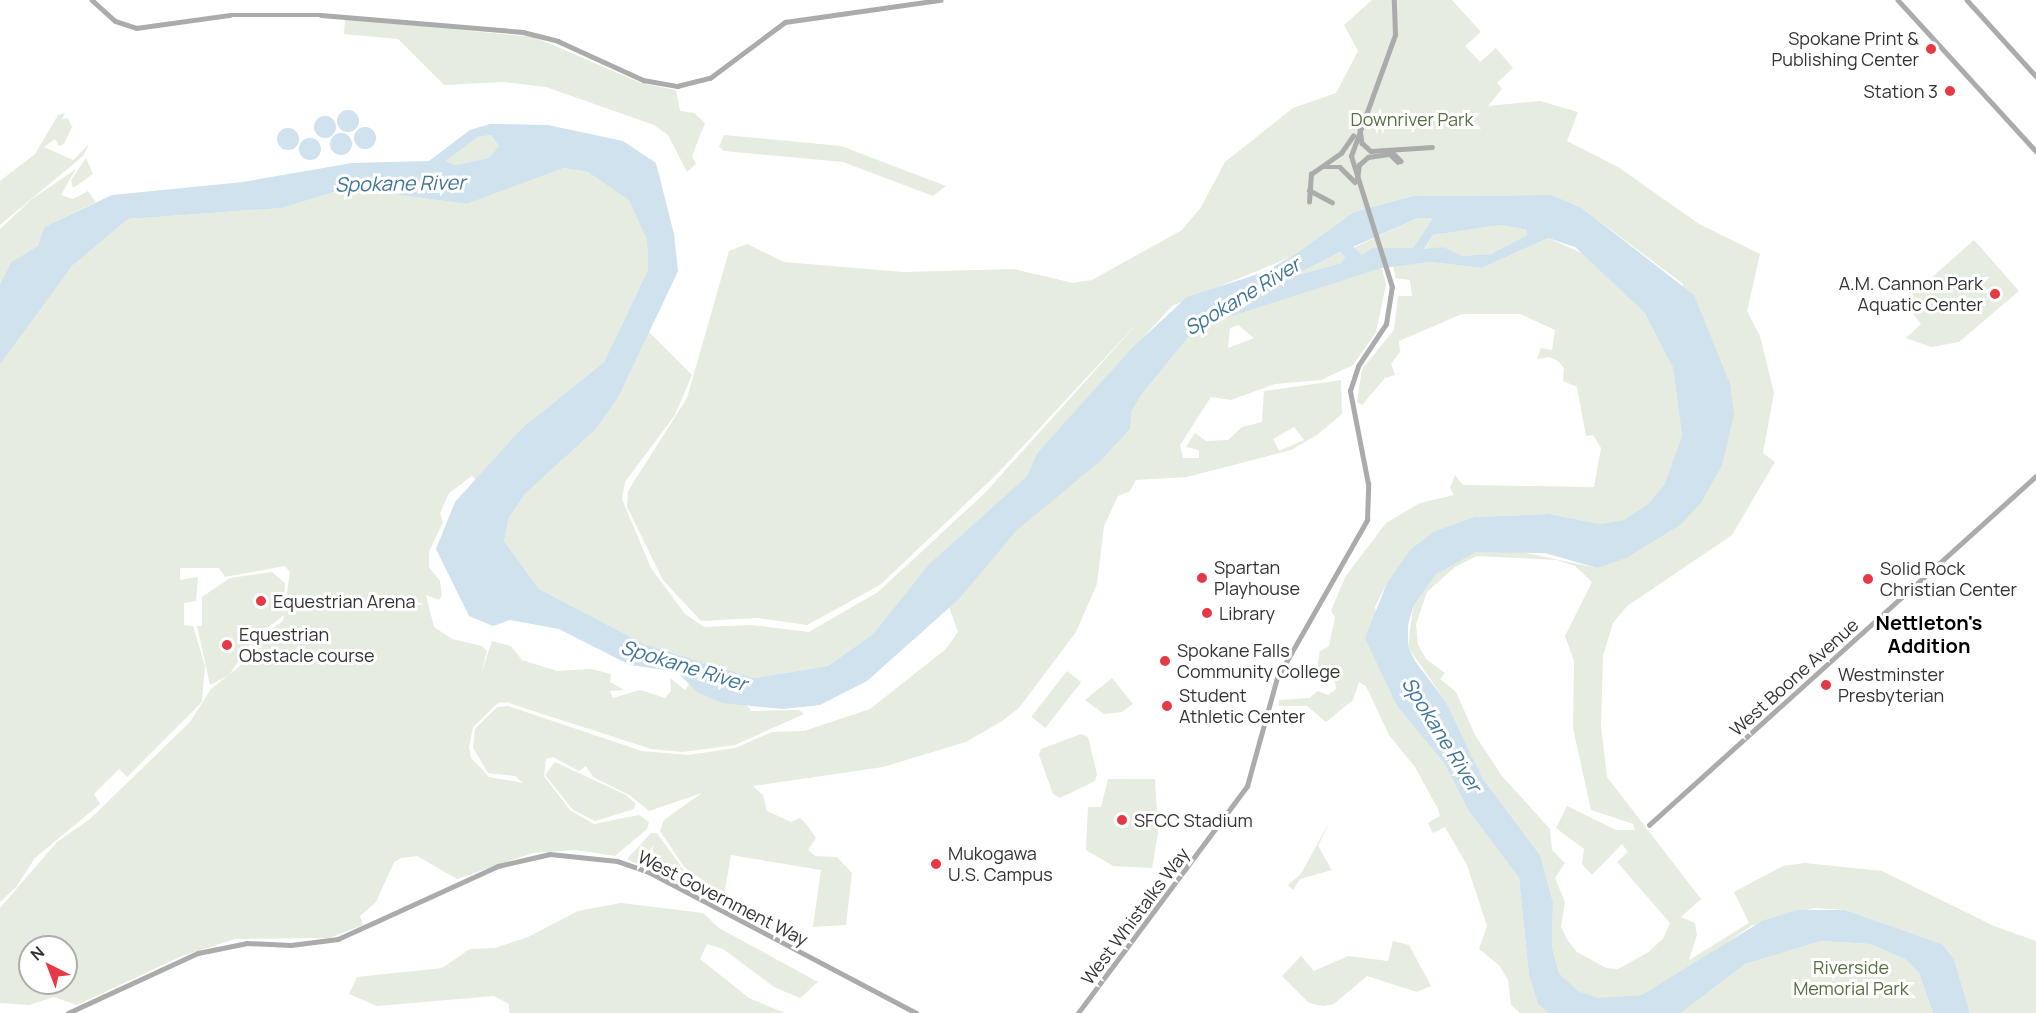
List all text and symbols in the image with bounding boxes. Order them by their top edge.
place label: Spokane Print & Publishing Center [1771,28,1919,70]
marker: Spokane Print & Publishing Center [1924,42,1938,56]
place label: Station 3 [1863,80,1938,102]
marker: Station 3 [1943,84,1957,98]
park label: Downriver Park [1351,108,1473,130]
water label: Spokane River [335,170,465,196]
water label: Spokane River [1180,252,1304,340]
place label: A.M. Cannon Park Aquatic Center [1839,273,1983,316]
marker: A.M. Cannon Park Aquatic Center [1988,287,2002,301]
place label: Spartan Playhouse [1214,557,1300,600]
place label: Solid Rock Christian Center [1880,558,2017,600]
marker: Spartan Playhouse [1195,571,1209,585]
marker: Solid Rock Christian Center [1861,572,1875,586]
place label: Equestrian Arena [273,590,415,612]
marker: Equestrian Arena [254,594,268,608]
place label: Library [1219,602,1275,624]
marker: Library [1200,606,1214,620]
district label: Nettleton's Addition [1876,610,1982,657]
street label: West Boone Avenue [1725,614,1863,740]
place label: Equestrian Obstacle course [239,624,374,666]
water label: Spokane River [618,634,750,696]
marker: Equestrian Obstacle course [220,638,234,652]
place label: Spokane Falls Community College [1177,640,1340,682]
marker: Spokane Falls Community College [1158,654,1172,668]
place label: Westminster Presbyterian [1838,664,1944,706]
water label: Spokane River [1397,672,1487,796]
marker: Westminster Presbyterian [1819,678,1833,692]
place label: Student Athletic Center [1179,685,1305,728]
marker: Student Athletic Center [1160,699,1174,713]
place label: SFCC Stadium [1134,809,1253,831]
marker: SFCC Stadium [1115,813,1129,827]
place label: Mukogawa U.S. Campus [948,843,1053,886]
street label: West Whistalks Way [1076,843,1194,989]
street label: West Government Way [634,846,812,950]
marker: Mukogawa U.S. Campus [929,857,943,871]
north arrow [18,935,78,995]
text: N [26,941,49,965]
park label: Riverside Memorial Park [1793,957,1909,1000]

